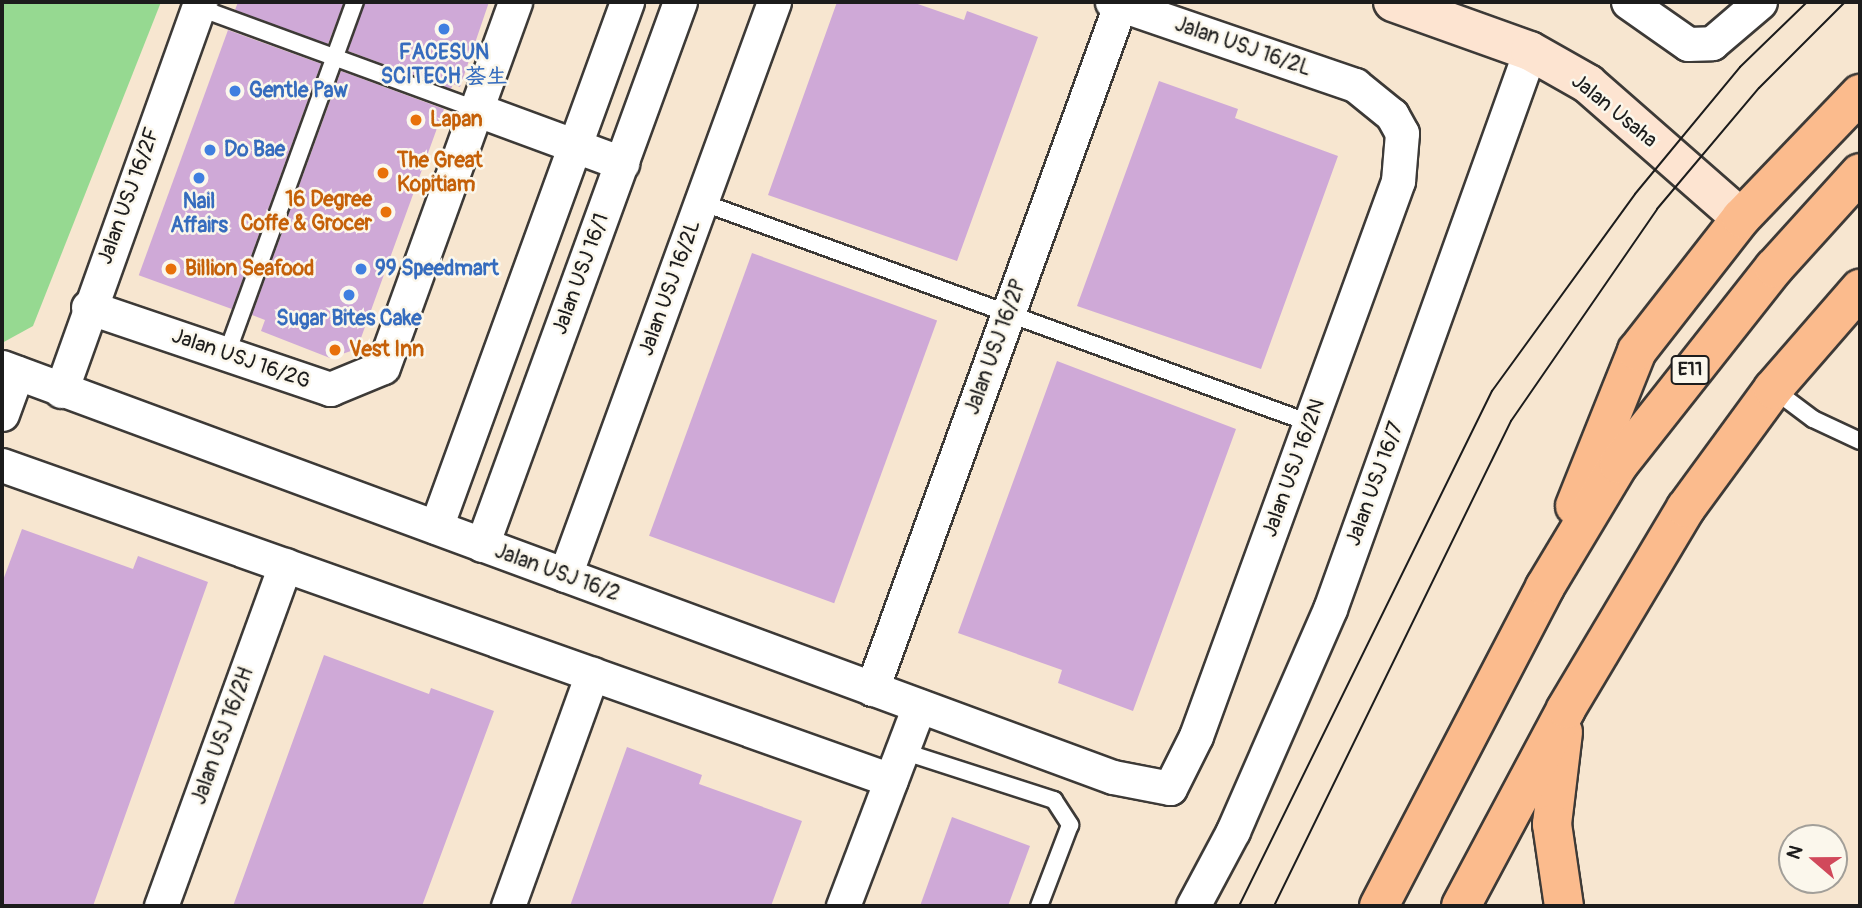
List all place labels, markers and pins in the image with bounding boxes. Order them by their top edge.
marker: FACESUN SCITECH 荟生 [436,21,452,37]
place label: FACESUN SCITECH 荟生 [381,40,507,90]
place label: Gentle Paw [249,78,348,104]
marker: Gentle Paw [227,83,243,99]
place label: Lapan [430,107,483,133]
marker: Lapan [408,112,424,128]
place label: Do Bae [224,137,285,163]
marker: Do Bae [202,142,218,158]
place label: The Great Kopitiam [397,148,482,198]
marker: The Great Kopitiam [375,165,391,181]
marker: Nail Affairs [191,170,207,186]
place label: 16 Degree Coffe & Grocer [241,187,372,237]
place label: Nail Affairs [170,189,228,239]
marker: 16 Degree Coffe & Grocer [378,204,394,220]
place label: Billion Seafood [185,256,314,282]
place label: 99 Speedmart [375,256,499,282]
marker: Billion Seafood [163,261,179,277]
marker: 99 Speedmart [353,261,369,277]
marker: Sugar Bites Cake [341,287,357,303]
place label: Sugar Bites Cake [276,306,422,332]
place label: Vest Inn [349,337,424,363]
marker: Vest Inn [327,342,343,358]

